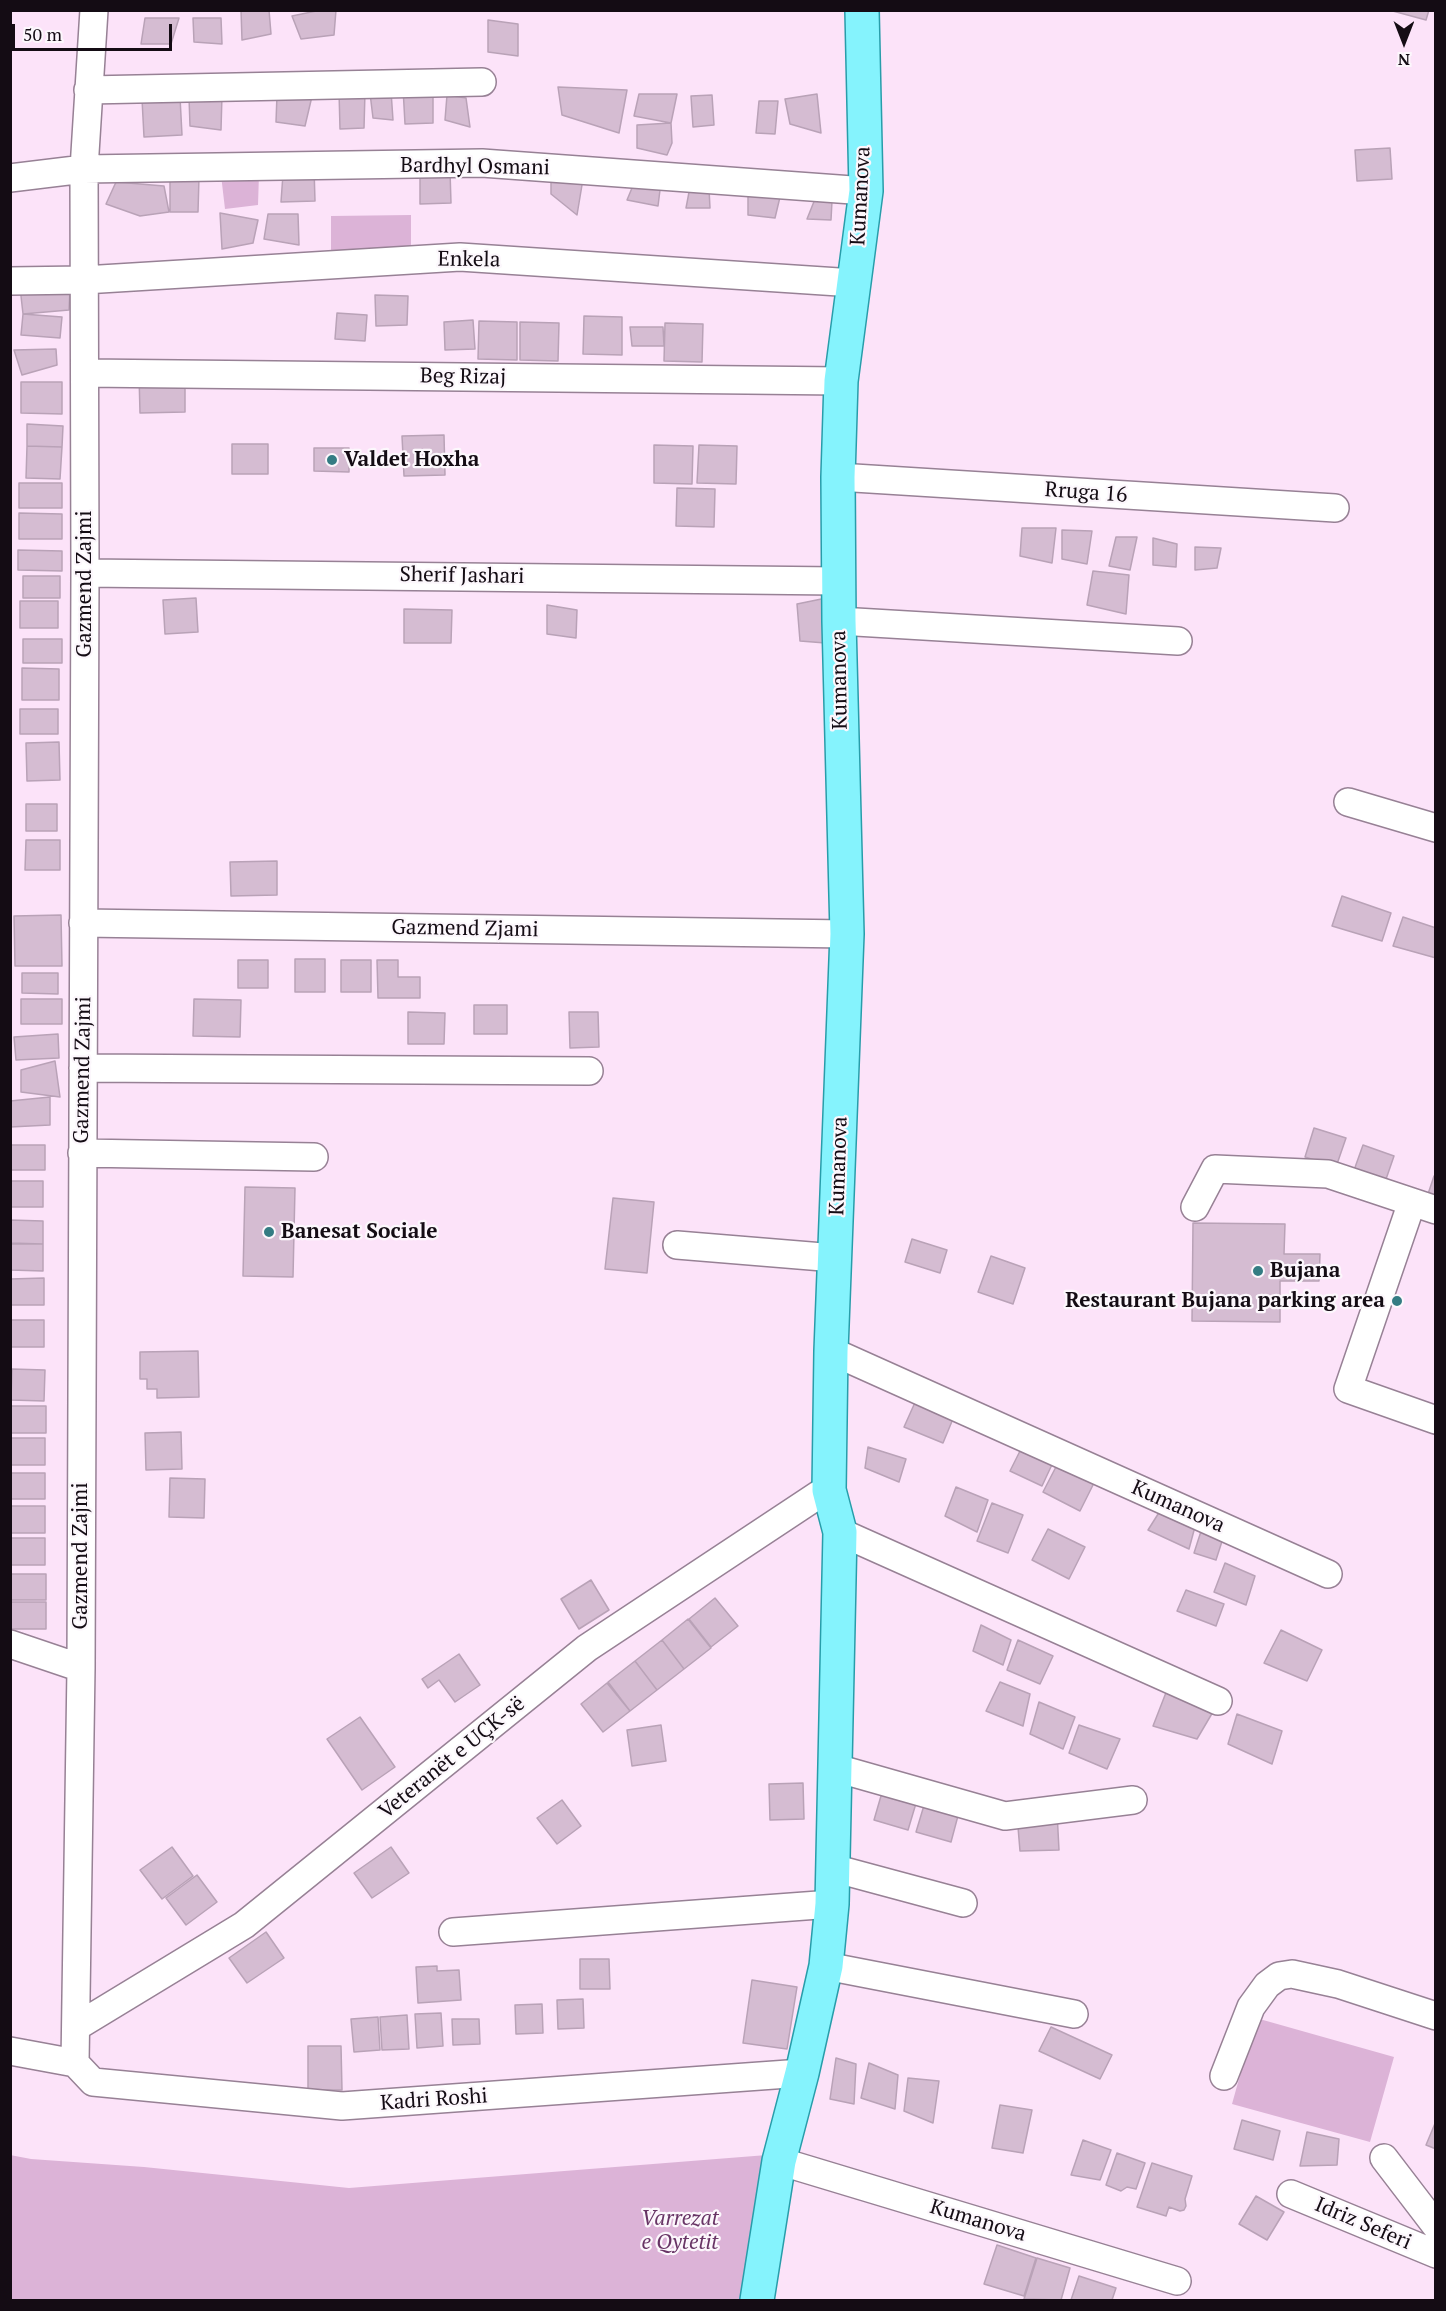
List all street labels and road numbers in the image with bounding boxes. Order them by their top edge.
street label: Kumanova [846,146,876,246]
street label: Bardhyl Osmani [400,153,550,181]
street label: Enkela [437,247,501,273]
street label: Beg Rizaj [420,364,506,390]
street label: Rruga 16 [1044,478,1128,508]
street label: Gazmend Zajmi [72,510,98,658]
street label: Sherif Jashari [399,562,525,590]
street label: Kumanova [827,630,853,730]
street label: Gazmend Zjami [391,915,539,943]
street label: Gazmend Zajmi [69,996,97,1144]
street label: Kumanova [825,1116,853,1216]
street label: Kumanova [1128,1475,1228,1539]
street label: Gazmend Zajmi [68,1482,94,1630]
street label: Veteranët e UÇK-së [374,1691,530,1825]
street label: Kadri Roshi [379,2084,489,2116]
street label: Idriz Seferi [1311,2192,1415,2256]
street label: Kumanova [927,2194,1029,2248]

